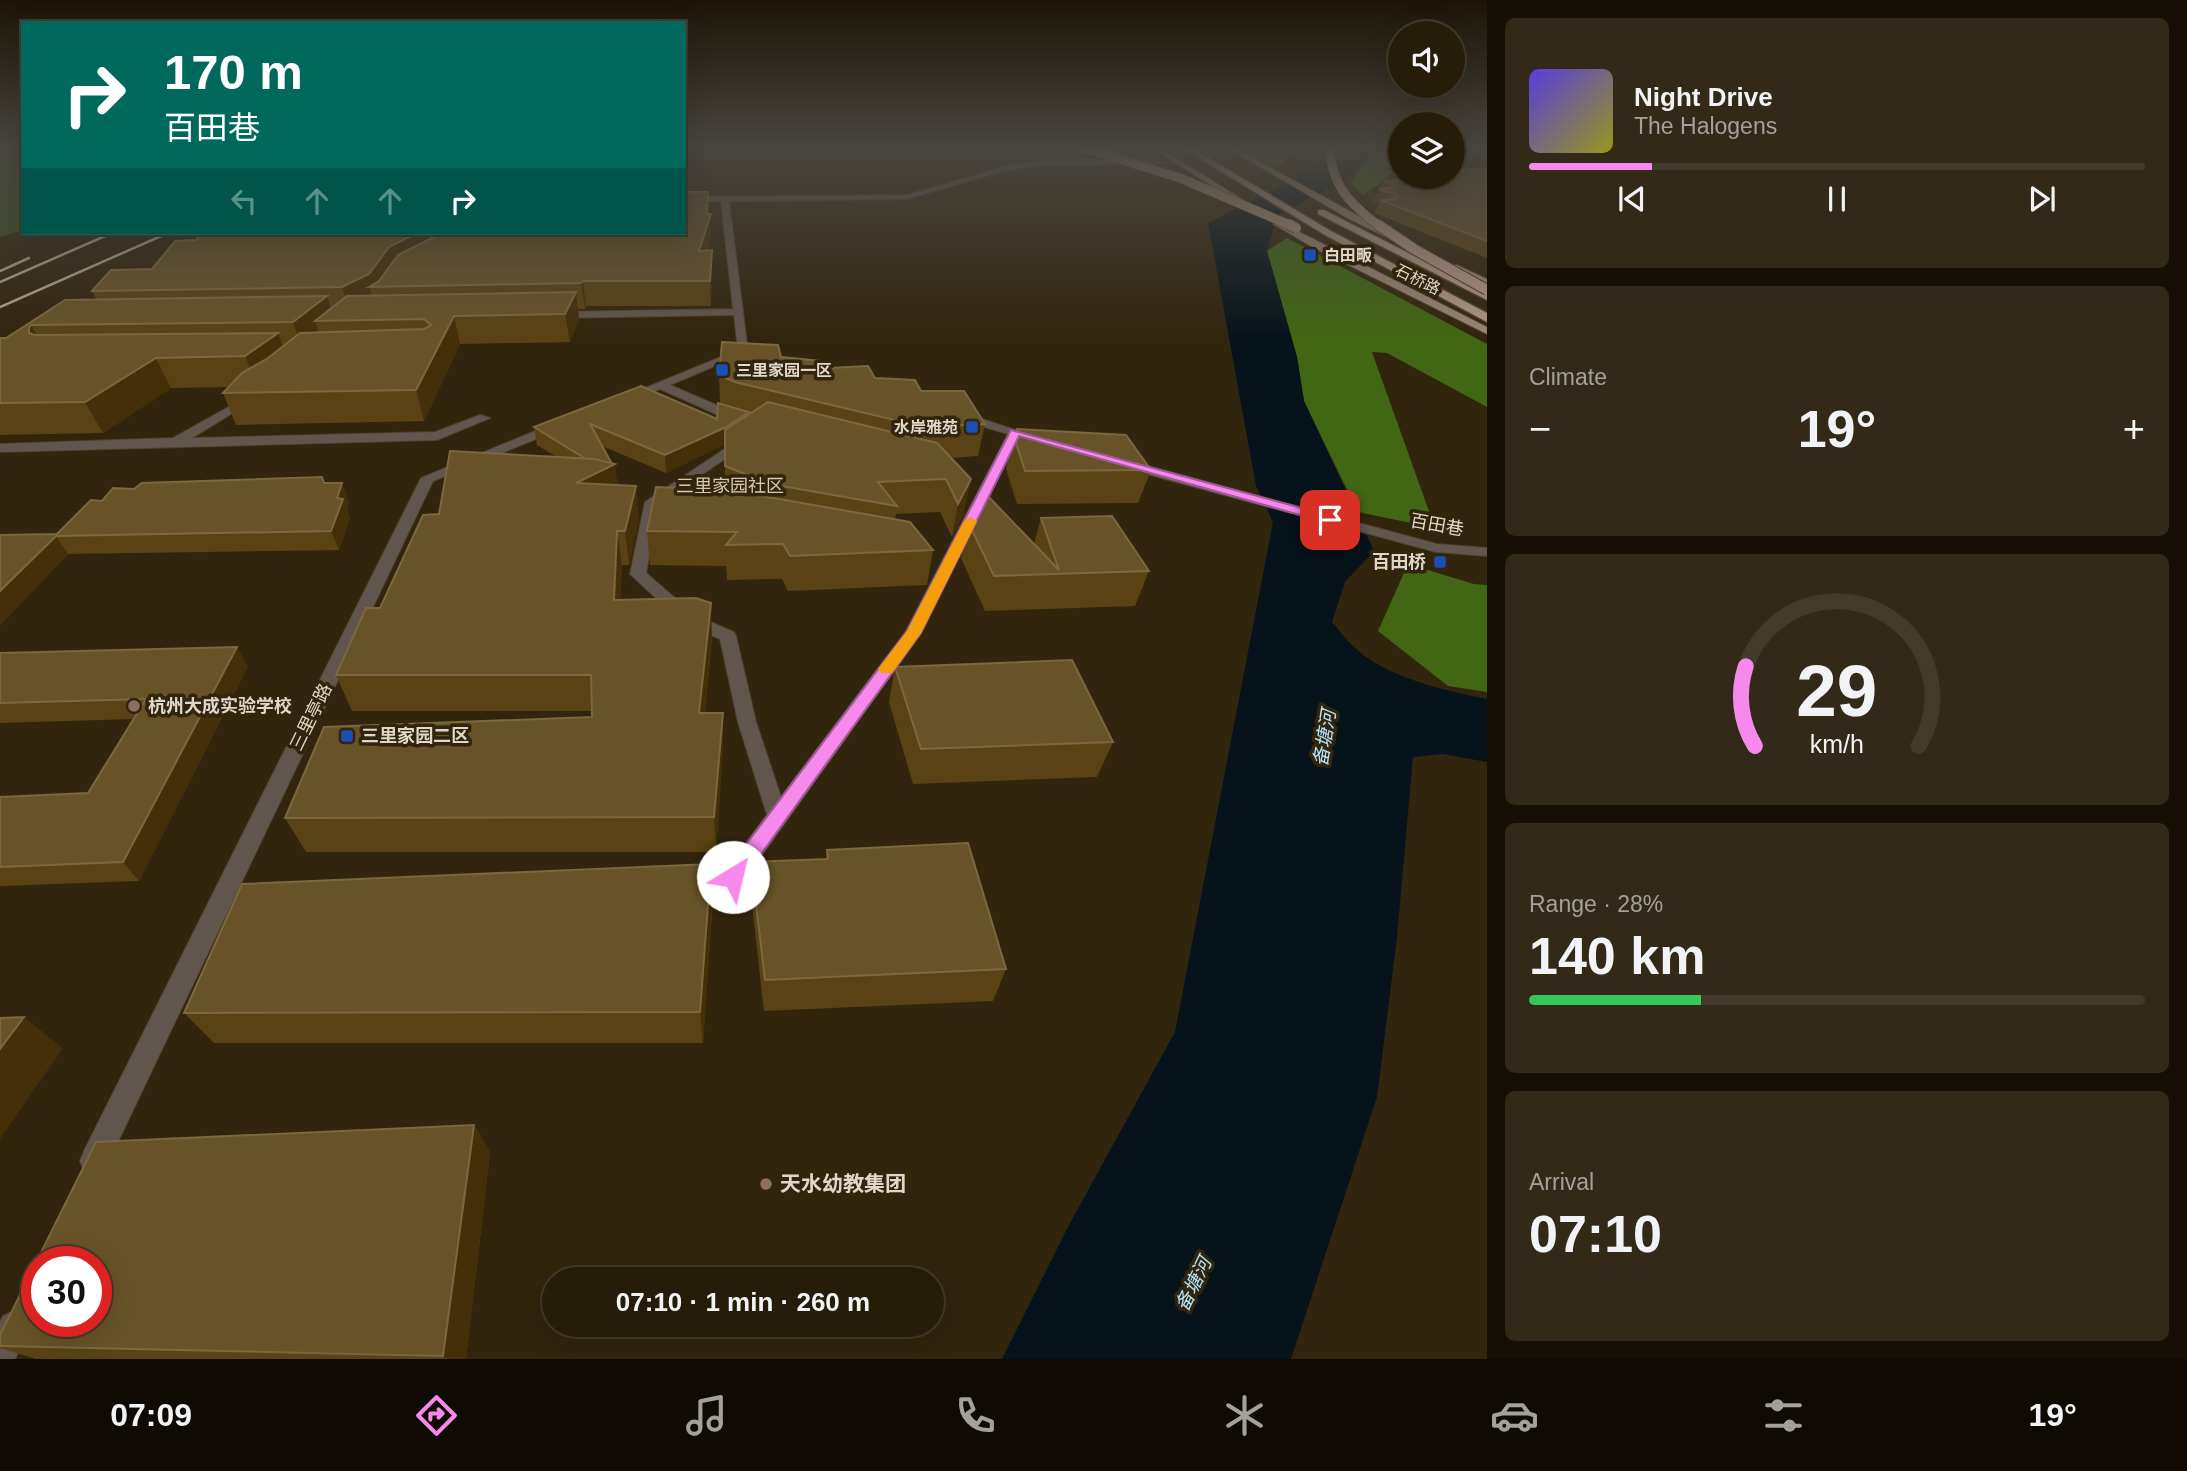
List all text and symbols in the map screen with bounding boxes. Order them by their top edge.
map controls [1388,21,1465,189]
button: sound [1388,21,1465,98]
text: 170 m [164,45,303,99]
icon: right [49,49,140,140]
text: Night Drive [1634,82,1773,112]
text: 百田巷 [164,110,260,146]
button: layers [1388,112,1465,189]
text: The Halogens [1634,113,1777,139]
icon: previous [1613,180,1651,218]
icon: pause [1818,180,1856,218]
icon: next [2023,180,2061,218]
icon: left [225,182,263,220]
icon: ahead [298,182,336,220]
icon: ahead [371,182,409,220]
icon: right [444,182,482,220]
marker: 白田畈 [1302,247,1318,263]
place label: 白田畈 [1324,247,1372,264]
street label: 石桥路 [1392,261,1443,298]
marker: 三里家园一区 [714,362,730,378]
place label: 三里家园一区 [736,362,832,379]
text: Climate [1529,364,1607,390]
text: 19° [1798,400,1876,458]
text: − [1529,408,1551,450]
text: + [2123,408,2145,450]
place label: 水岸雅苑 [894,419,958,436]
marker: 水岸雅苑 [964,419,980,435]
district label: 三里家园社区 [676,476,784,496]
pin [1300,490,1360,550]
icon: arrive [1311,501,1349,539]
street label: 百田巷 [1409,510,1465,540]
place label: 百田桥 [1372,552,1426,572]
marker: 百田桥 [1432,554,1448,570]
text: 29 [1797,650,1877,731]
street label: 三里亭路 [286,680,336,754]
place label: 杭州大成实验学校 [148,696,292,716]
marker: 杭州大成实验学校 [126,698,142,714]
water label: 备塘河 [1310,704,1340,768]
place label: 三里家园二区 [361,726,469,746]
marker: 三里家园二区 [339,728,355,744]
text: km/h [1810,729,1864,757]
position arrow [696,840,770,914]
text: Range · 28% [1529,891,1663,917]
text: 140 km [1529,927,1705,985]
text: Arrival [1529,1169,1594,1195]
place label: 天水幼教集团 [780,1172,906,1195]
marker: 天水幼教集团 [758,1176,774,1192]
text: 07:10 [1529,1205,1662,1263]
speed limit sign: 30 [21,1246,112,1337]
water label: 备塘河 [1172,1250,1217,1314]
text: 07:10 · 1 min · 260 m [616,1287,870,1317]
icon: directions [412,1391,461,1440]
icon: music [682,1391,731,1440]
icon: phone [951,1391,1000,1440]
icon: climate [1220,1391,1269,1440]
icon: car [1490,1391,1539,1440]
icon: filters [1759,1391,1808,1440]
text: 07:09 [110,1397,192,1433]
text: 19° [2028,1397,2077,1433]

